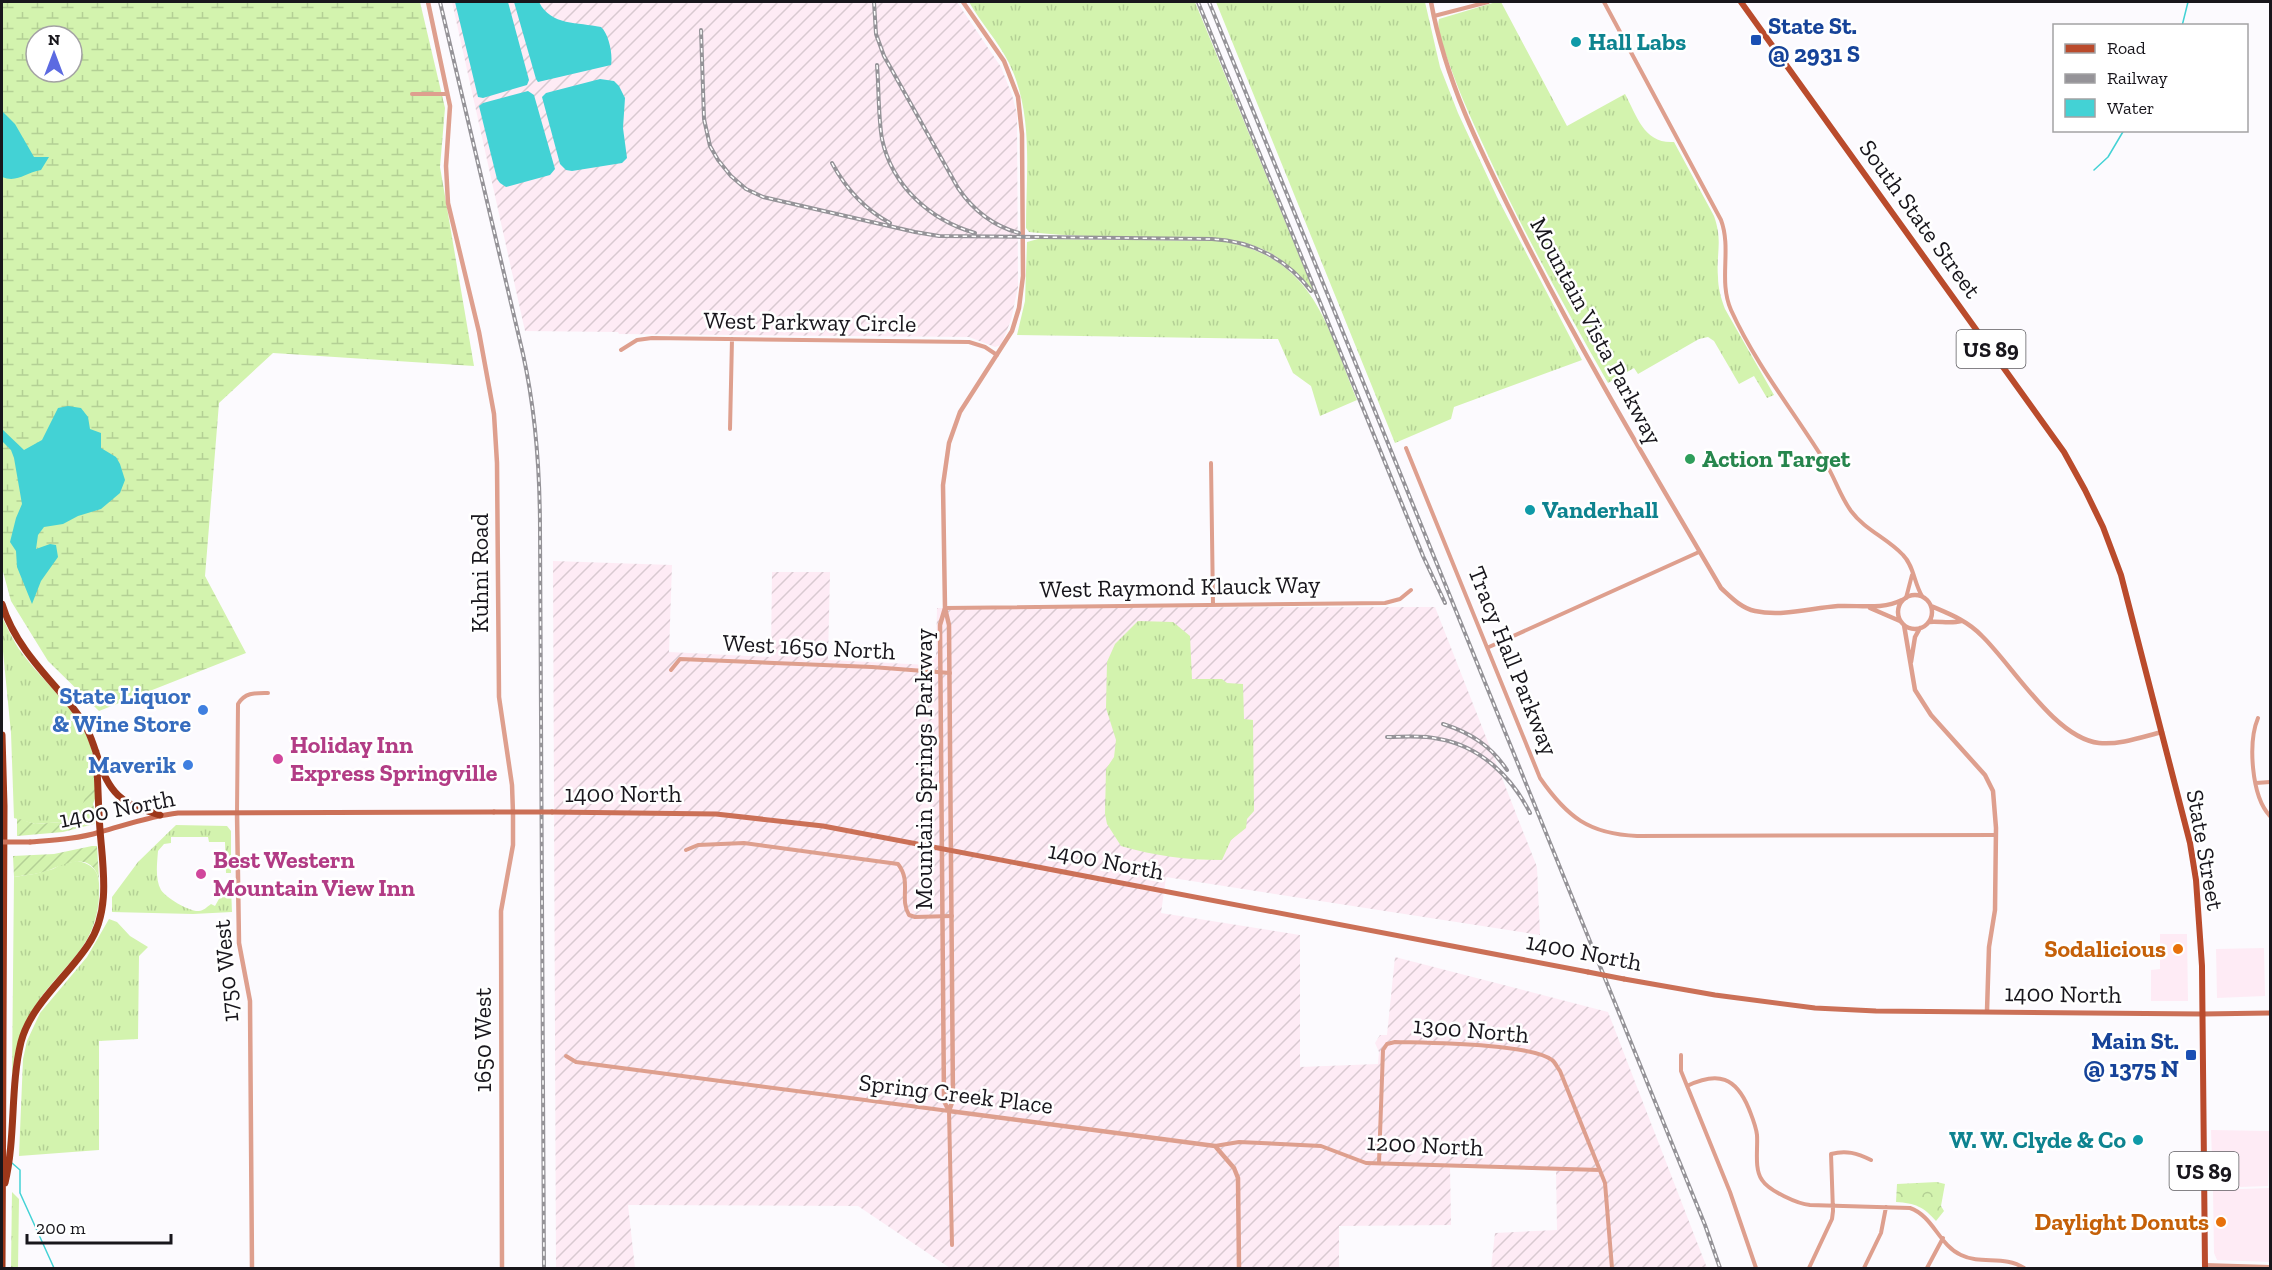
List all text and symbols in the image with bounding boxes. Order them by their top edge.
place label: State St. @ 2931 S [1768,11,1860,68]
north arrow [24,24,84,84]
legend [2053,24,2248,132]
place label: Hall Labs [1588,27,1686,56]
text: N [48,30,60,49]
marker: State St. @ 2931 S [1749,33,1763,47]
marker: Hall Labs [1569,35,1583,49]
text: Road [2107,37,2146,59]
text: Railway [2107,67,2169,89]
text: Water [2107,97,2154,119]
street label: South State Street [1853,134,1988,303]
street label: Mountain Vista Parkway [1524,212,1669,450]
street label: West Parkway Circle [703,305,917,338]
road number: US 89 [1956,330,2026,368]
place label: Action Target [1702,444,1851,473]
marker: Action Target [1683,452,1697,466]
place label: Vanderhall [1542,495,1659,524]
marker: Vanderhall [1523,503,1537,517]
street label: Kuhni Road [465,513,494,633]
street label: Tracy Hall Parkway [1462,562,1565,760]
street label: West Raymond Klauck Way [1039,570,1321,603]
street label: West 1650 North [722,627,897,666]
street label: Mountain Springs Parkway [909,627,938,910]
place label: State Liquor & Wine Store [52,681,191,738]
marker: State Liquor & Wine Store [196,703,210,717]
place label: Holiday Inn Express Springville [290,730,498,787]
place label: Maverik [88,750,176,779]
marker: Holiday Inn Express Springville [271,752,285,766]
marker: Maverik [181,758,195,772]
street label: 1400 North [564,779,682,808]
street label: 1400 North [57,783,178,834]
street label: State Street [2181,787,2230,913]
street label: 1400 North [1046,835,1167,886]
place label: Best Western Mountain View Inn [213,845,415,902]
marker: Best Western Mountain View Inn [194,867,208,881]
street label: 1750 West [207,918,244,1024]
street label: 1400 North [1524,926,1645,977]
place label: Sodalicious [2044,934,2166,963]
marker: Sodalicious [2171,942,2185,956]
street label: 1400 North [2004,978,2122,1009]
street label: 1650 West [468,988,497,1092]
street label: 1300 North [1412,1010,1531,1049]
place label: Main St. @ 1375 N [2083,1026,2179,1083]
marker: Main St. @ 1375 N [2184,1048,2198,1062]
street label: Spring Creek Place [857,1067,1055,1120]
place label: W. W. Clyde & Co [1949,1125,2126,1154]
street label: 1200 North [1366,1127,1485,1162]
marker: W. W. Clyde & Co [2131,1133,2145,1147]
road number: US 89 [2170,1152,2238,1190]
scale bar [27,1207,171,1245]
place label: Daylight Donuts [2034,1207,2209,1236]
marker: Daylight Donuts [2214,1215,2228,1229]
text: 200 m [36,1217,86,1239]

